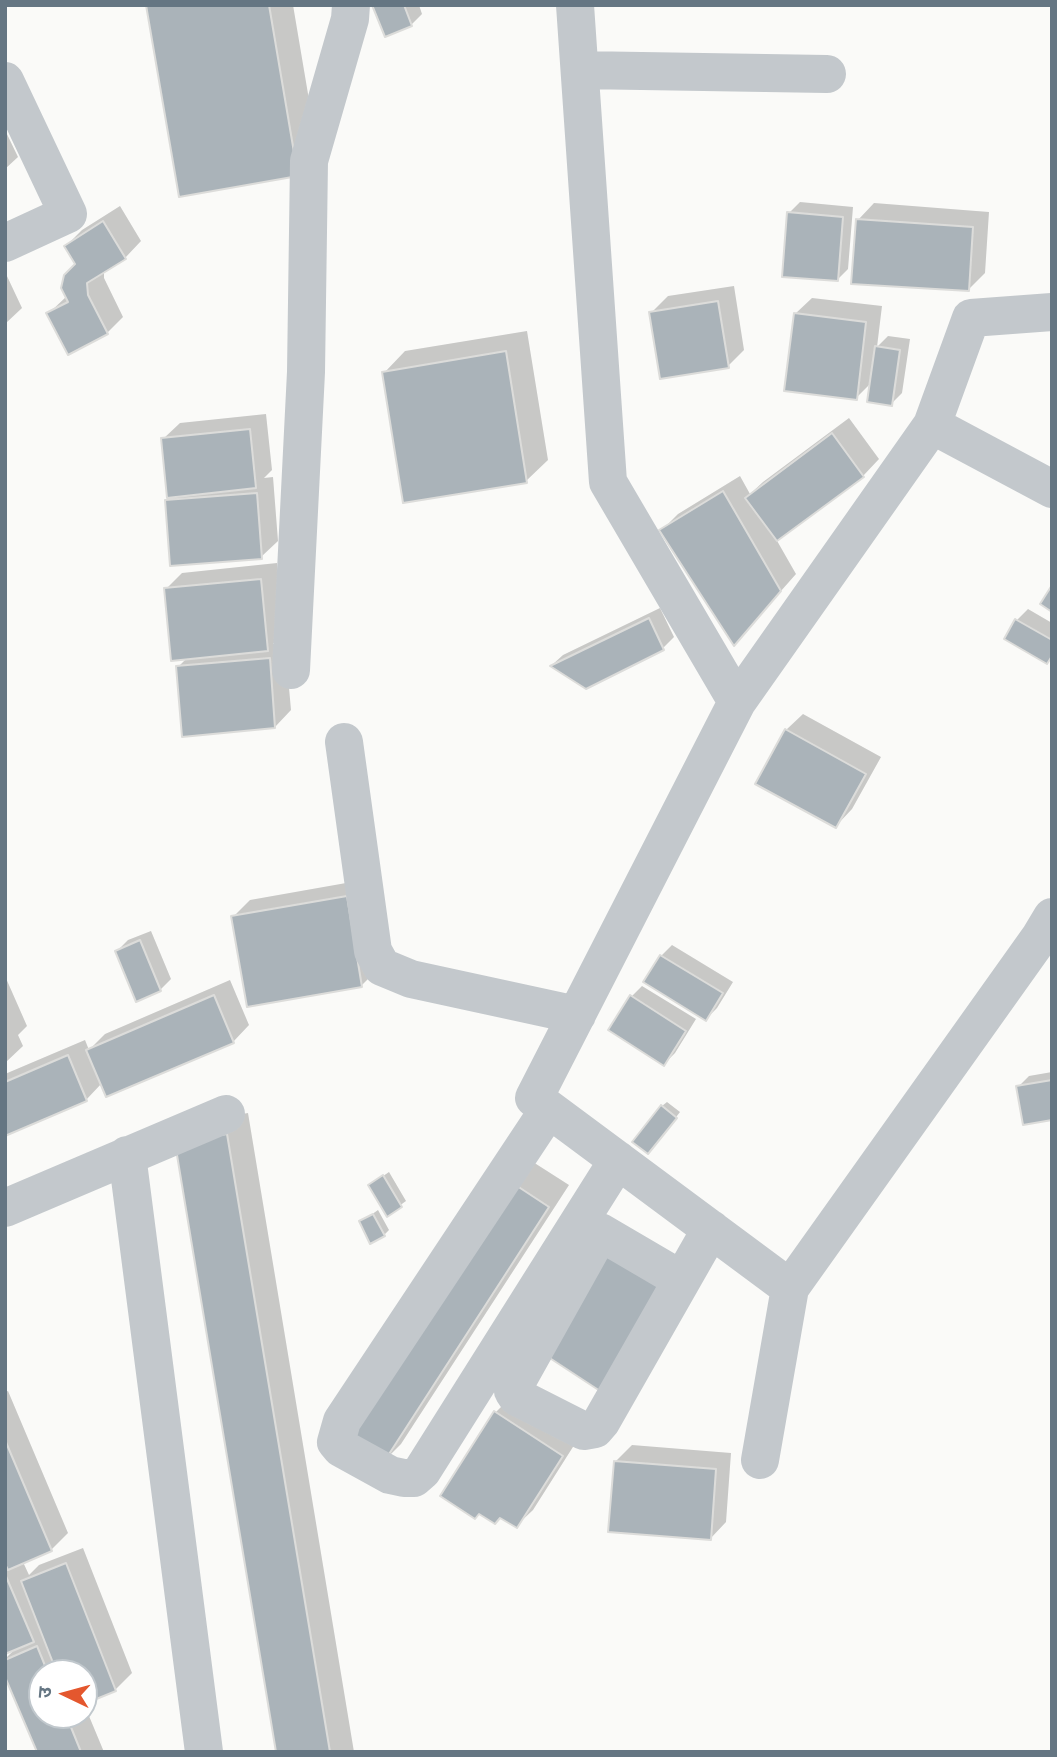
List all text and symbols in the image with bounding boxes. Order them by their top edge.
north arrow [28,1659,98,1729]
text: उ [29,1685,59,1699]

